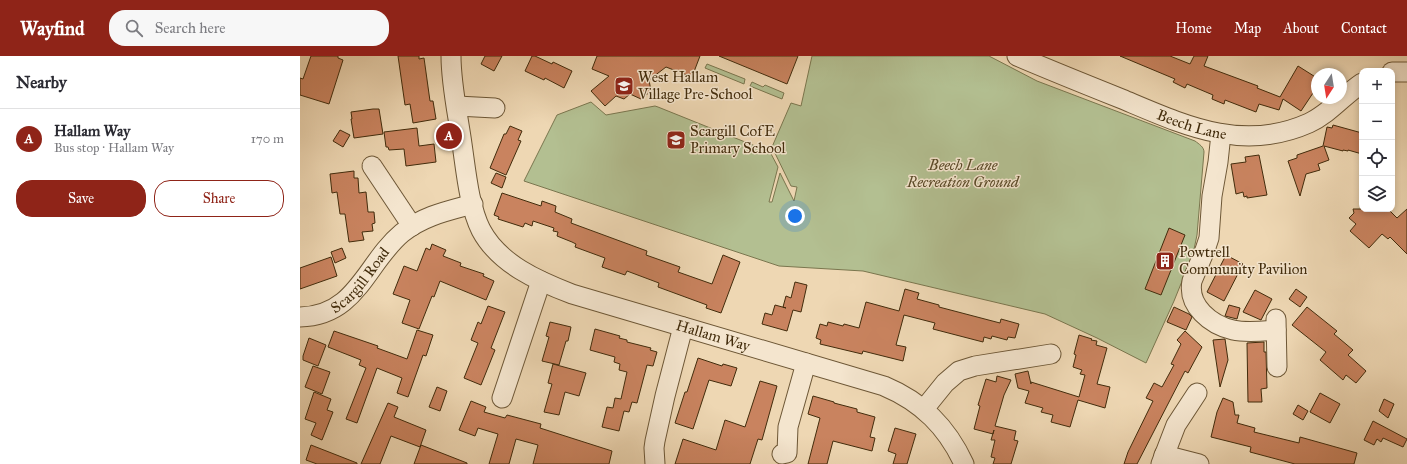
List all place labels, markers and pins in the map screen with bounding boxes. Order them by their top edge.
place label: West Hallam Village Pre-School [637,68,753,103]
school or university icon: West Hallam Village Pre-School [613,75,635,97]
pin: A [436,121,462,151]
place label: Scargill CofE Primary School [690,122,787,157]
school or university icon: Scargill CofE Primary School [665,129,687,151]
place label: Powtrell Community Pavilion [1179,243,1307,278]
building icon: Powtrell Community Pavilion [1154,250,1176,272]

